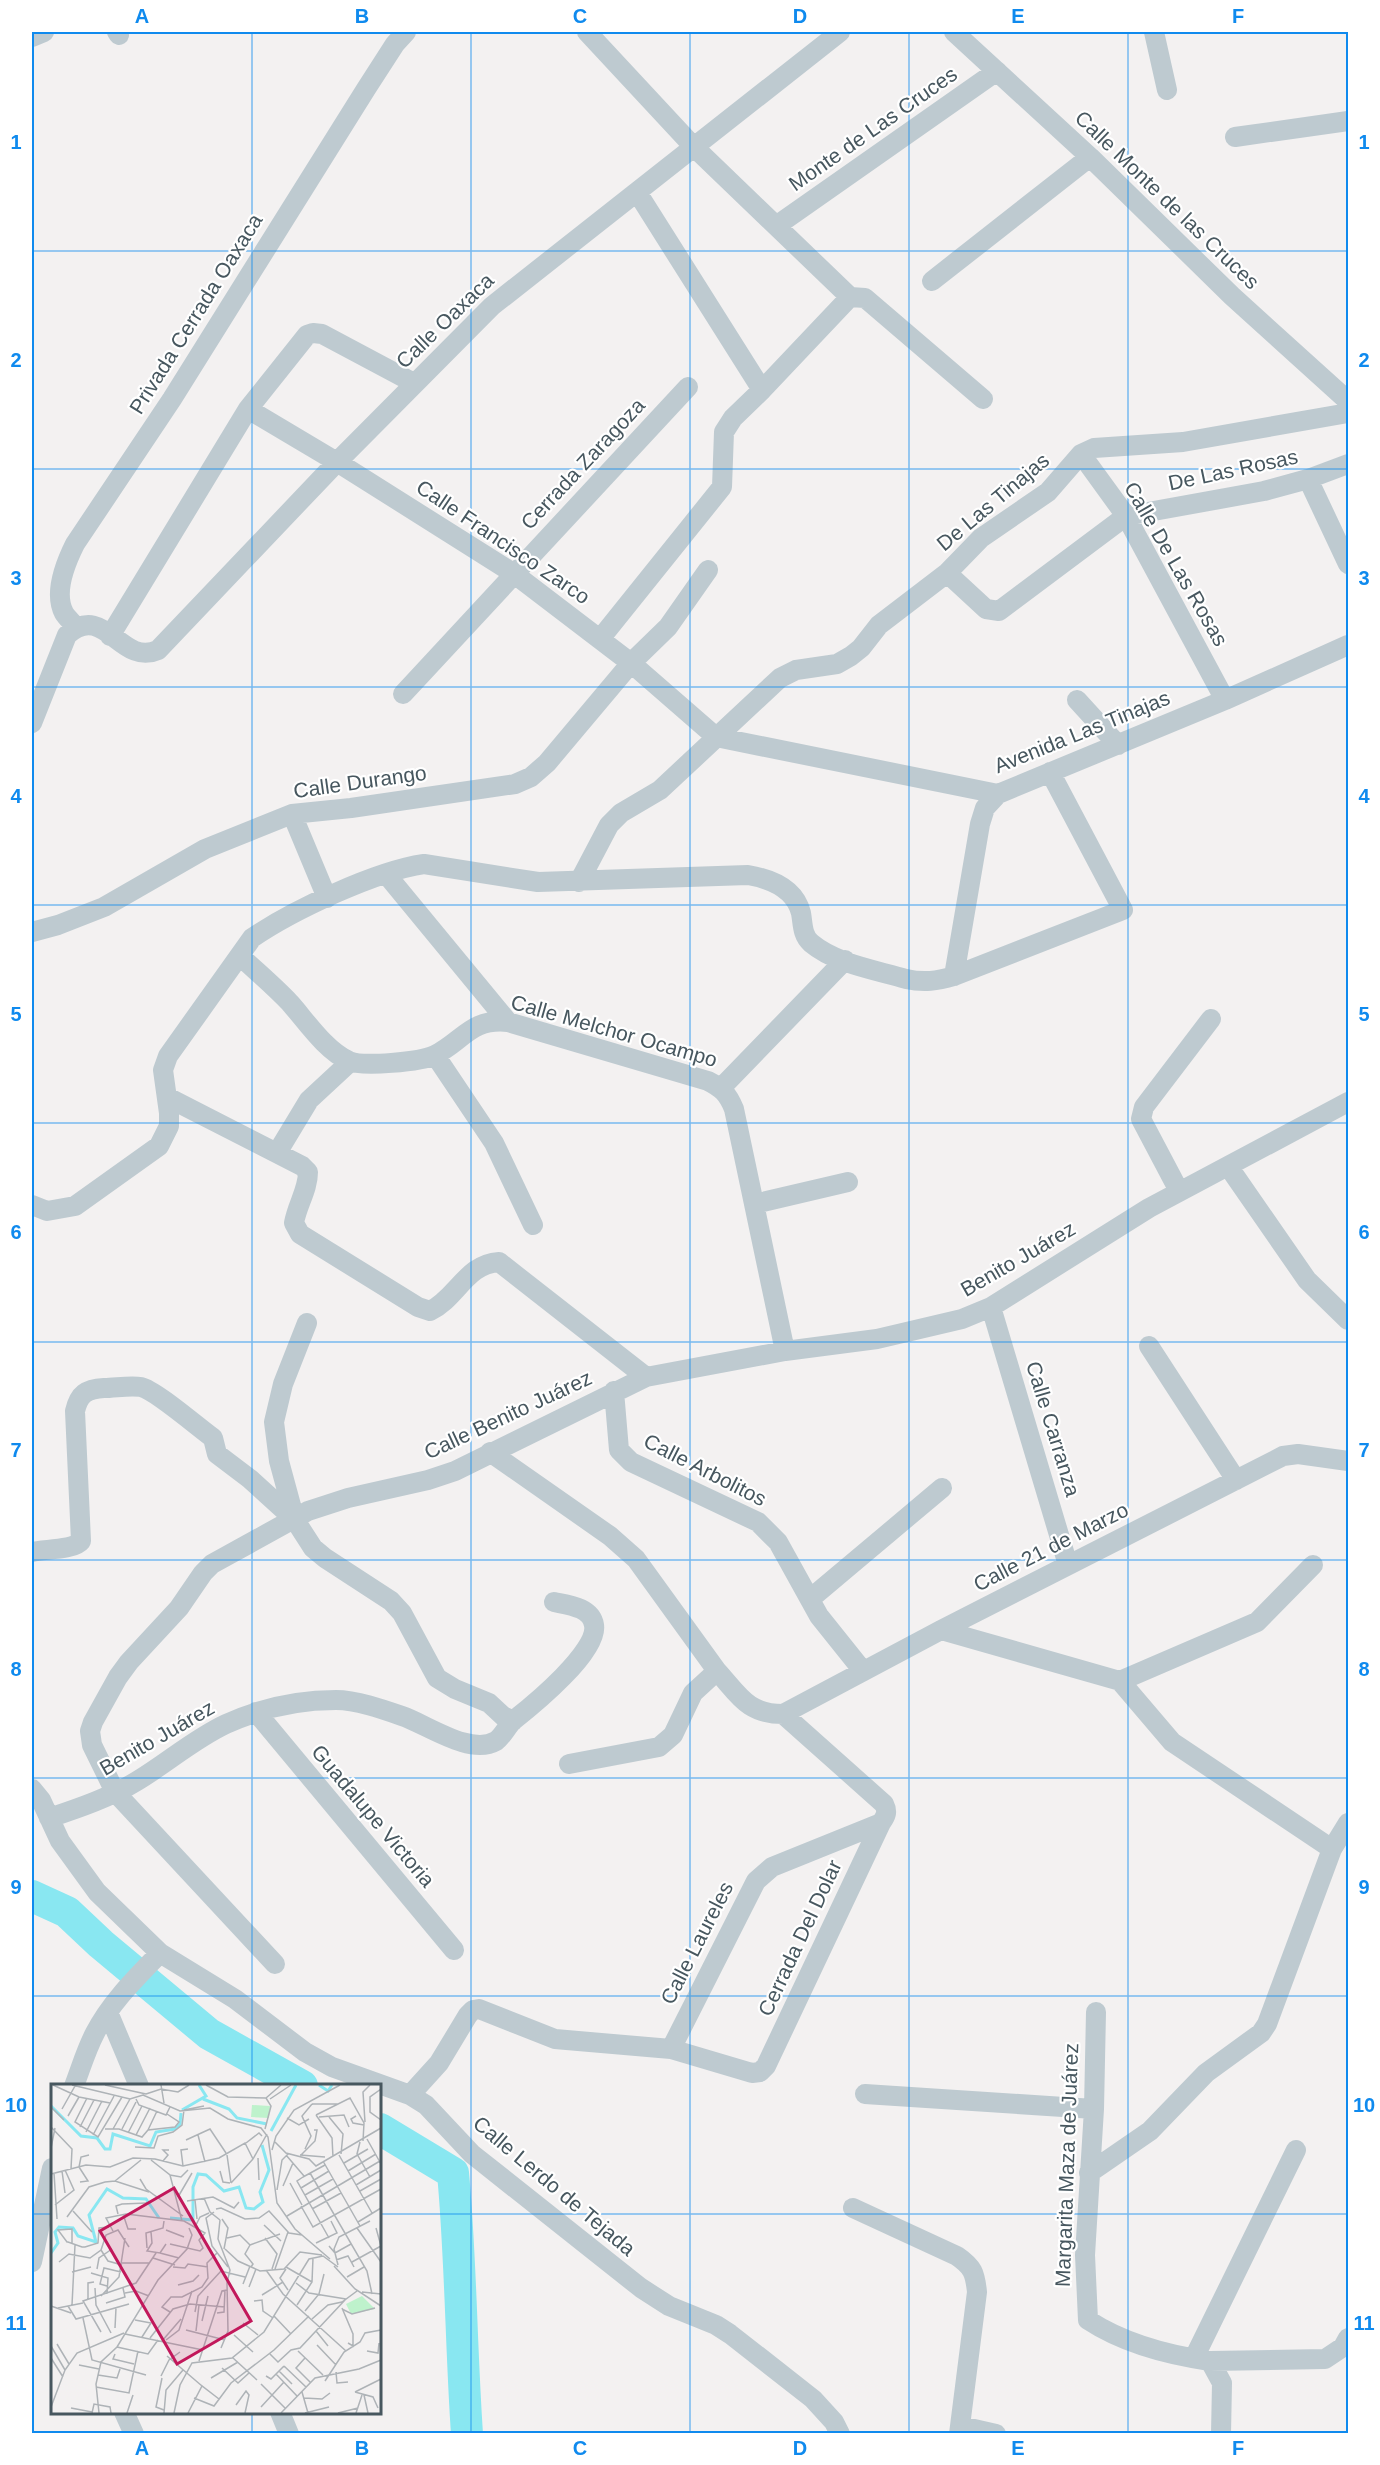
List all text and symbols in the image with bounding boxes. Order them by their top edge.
text: A [135,5,149,27]
text: B [355,5,369,27]
text: C [573,5,587,27]
text: D [793,5,807,27]
text: E [1011,5,1025,27]
text: F [1232,5,1244,27]
street label: Monte de Las Cruces [784,62,961,195]
street label: Calle Monte de las Cruces [1071,106,1264,293]
text: 1 [10,131,22,153]
text: 1 [1358,131,1370,153]
street label: Privada Cerrada Oaxaca [125,209,267,418]
street label: Calle Oaxaca [391,268,498,373]
text: 2 [10,349,22,371]
text: 2 [1358,349,1370,371]
street label: Cerrada Zaragoza [516,393,649,534]
street label: De Las Rosas [1166,445,1300,494]
street label: De Las Tinajas [932,448,1053,555]
street label: Calle Francisco Zarco [412,475,594,608]
street label: Calle De Las Rosas [1120,478,1233,650]
text: 3 [10,567,22,589]
text: 3 [1358,567,1370,589]
street label: Avenida Las Tinajas [991,686,1173,777]
street label: Calle Durango [292,761,428,802]
text: 4 [10,785,22,807]
text: 4 [1358,785,1370,807]
street label: Calle Melchor Ocampo [508,990,720,1071]
text: 5 [10,1003,22,1025]
text: 5 [1358,1003,1370,1025]
street label: Benito Juárez [956,1217,1079,1301]
text: 6 [10,1221,22,1243]
text: 6 [1358,1221,1370,1243]
street label: Calle Carranza [1022,1359,1085,1499]
street label: Calle Benito Juárez [420,1366,595,1463]
street label: Calle Arbolitos [640,1429,770,1510]
text: 7 [10,1439,22,1461]
text: 7 [1358,1439,1370,1461]
street label: Calle 21 de Marzo [970,1498,1132,1595]
text: 8 [10,1658,22,1680]
text: 8 [1358,1658,1370,1680]
street label: Benito Juárez [95,1696,218,1780]
street label: Guadalupe Victoria [307,1740,440,1892]
street label: Cerrada Del Dolar [753,1856,846,2019]
text: 9 [10,1876,22,1898]
text: 9 [1358,1876,1370,1898]
street label: Calle Laureles [656,1878,737,2008]
street label: Margarita Maza de Juárez [1051,2043,1082,2287]
inset map [51,2084,381,2414]
text: 10 [5,2094,27,2116]
text: 10 [1353,2094,1375,2116]
street label: Calle Lerdo de Tejada [469,2111,640,2260]
text: 11 [5,2312,27,2334]
text: 11 [1353,2312,1375,2334]
text: A [135,2437,149,2459]
text: B [355,2437,369,2459]
text: C [573,2437,587,2459]
text: D [793,2437,807,2459]
text: E [1011,2437,1025,2459]
text: F [1232,2437,1244,2459]

